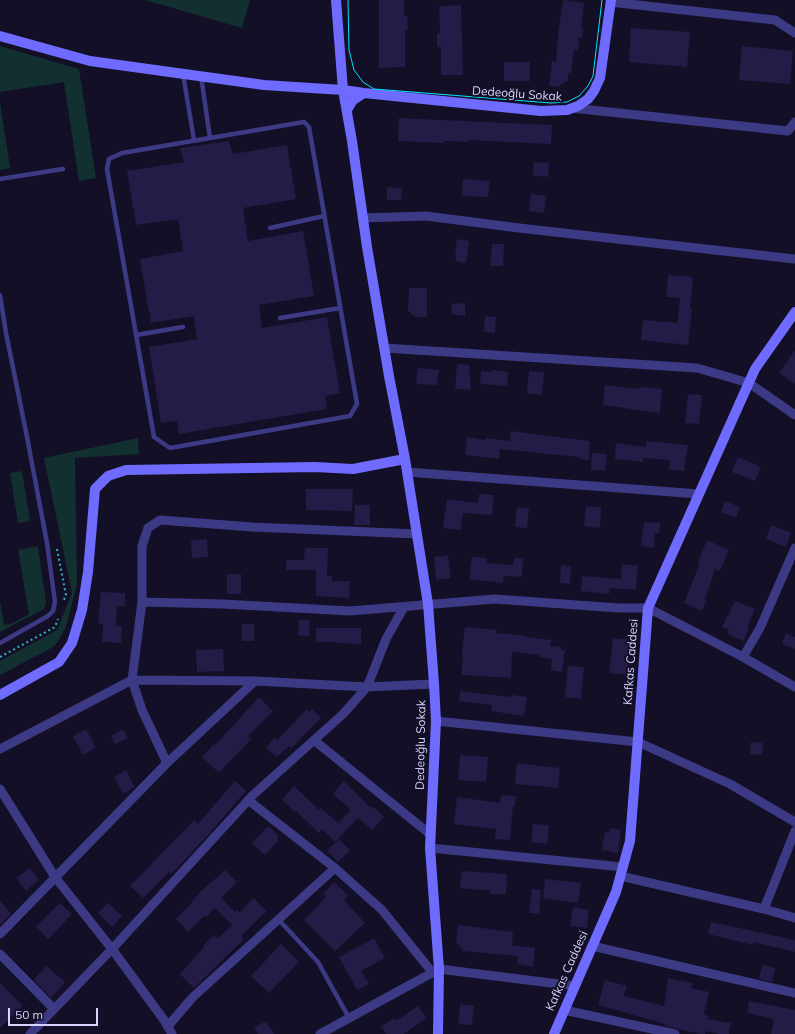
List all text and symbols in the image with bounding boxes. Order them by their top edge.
street label: Dedeoğlu Sokak [472,84,562,104]
street label: Kafkas Caddesi [621,618,641,706]
street label: Dedeoğlu Sokak [413,700,429,790]
street label: Kafkas Caddesi [543,929,591,1013]
scale bar [10,1000,100,1026]
text: 50 m [15,1007,43,1022]

